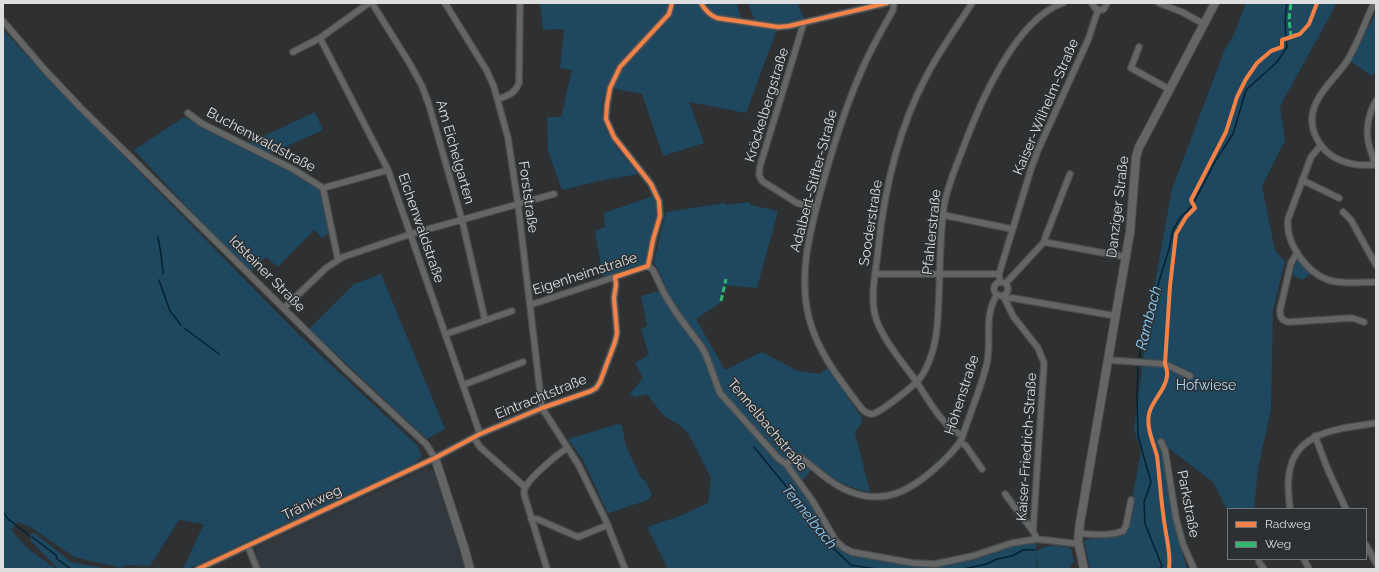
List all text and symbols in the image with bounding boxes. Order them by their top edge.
street label: Kaiser-Wilhelm-Straße [1010,36,1082,178]
street label: Kröckelbergstraße [742,46,792,164]
street label: Am Eichelgarten [432,98,478,206]
street label: Buchenwaldstraße [204,104,318,176]
street label: Adalbert-Stifter-Straße [787,108,841,254]
street label: Danziger Straße [1103,155,1133,259]
street label: Forststraße [515,160,541,234]
street label: Eichenwaldstraße [394,171,448,285]
street label: Sooderstraße [856,179,886,267]
street label: Pfahlerstraße [919,188,945,276]
street label: Idsteiner Straße [225,232,309,316]
street label: Eigenheimstraße [531,249,639,299]
water label: Rambach [1132,284,1166,352]
street label: Höhenstraße [941,353,983,437]
street label: Eintrachtstraße [493,371,589,423]
street label: Kaiser-Friedrich-Straße [1013,372,1041,522]
street label: Tennelbachstraße [723,375,811,475]
park label: Hofwiese [1176,378,1236,394]
street label: Parkstraße [1173,469,1203,539]
water label: Tennelbach [777,481,841,553]
street label: Tränkweg [280,482,344,524]
legend [1227,508,1367,560]
text: Radweg [1265,517,1311,531]
text: Weg [1265,537,1291,551]

